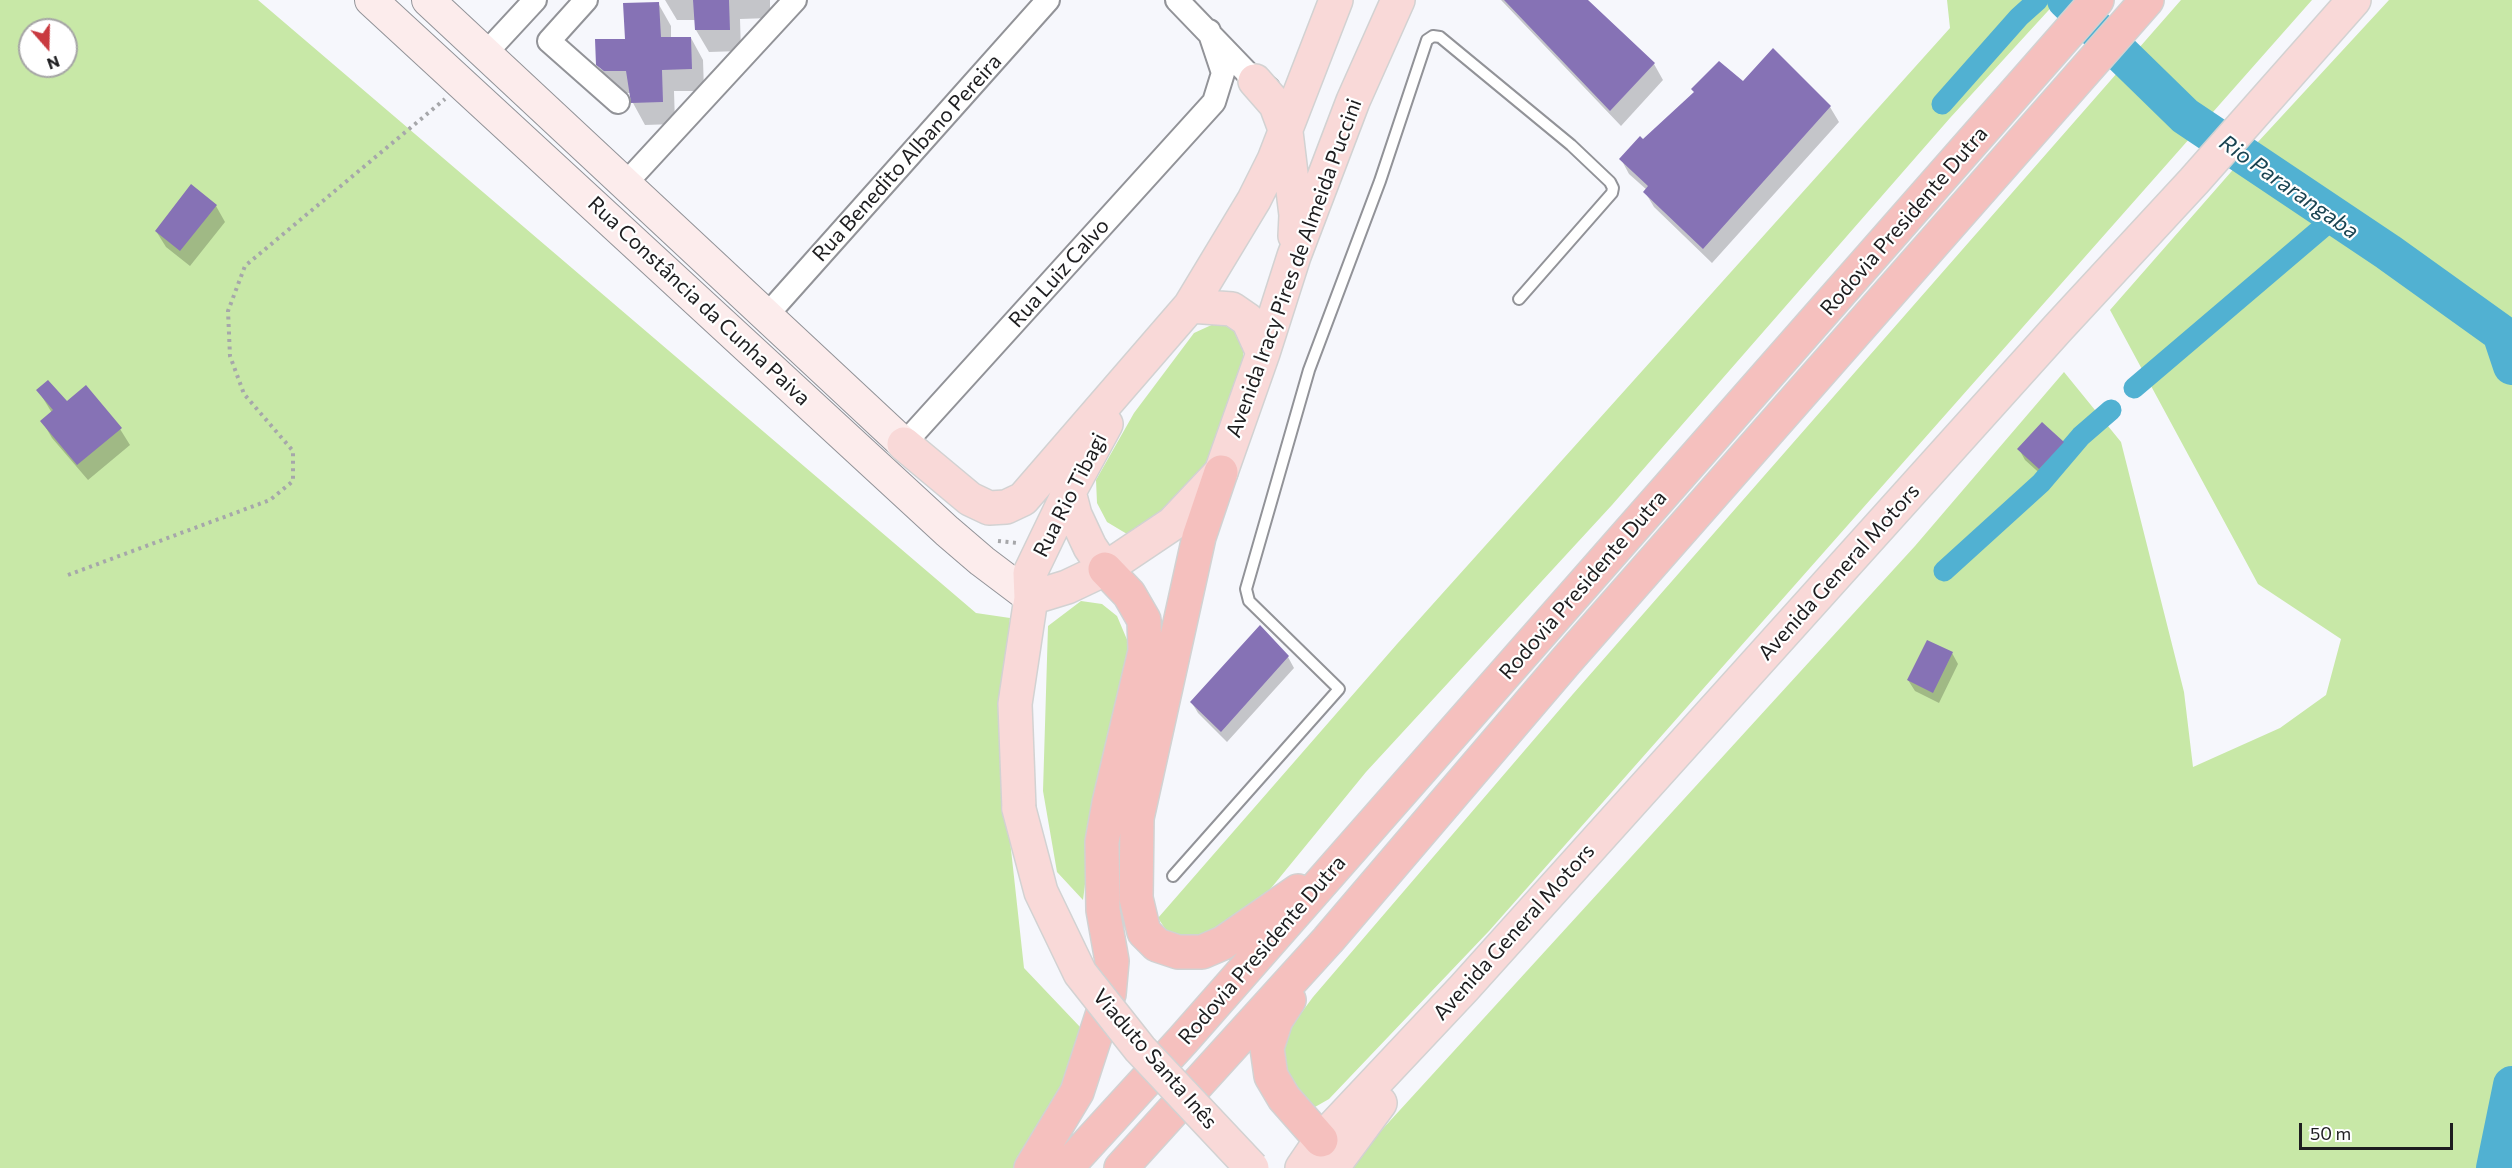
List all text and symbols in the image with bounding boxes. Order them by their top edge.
north arrow [18,18,78,78]
street label: Rua Benedito Albano Pereira [807,49,1007,267]
text: N [45,53,63,74]
street label: Avenida Iracy Pires de Almeida Puccini [1221,95,1367,441]
street label: Rodovia Presidente Dutra [1815,121,1993,321]
water label: Rio Pararangaba [2214,129,2364,245]
street label: Rua Constância da Cunha Paiva [583,191,815,411]
street label: Rua Luiz Calvo [1003,213,1115,333]
street label: Rua Rio Tibagi [1028,429,1112,561]
street label: Avenida General Motors [1753,479,1925,665]
street label: Rodovia Presidente Dutra [1494,485,1672,685]
street label: Avenida General Motors [1428,839,1600,1025]
street label: Rodovia Presidente Dutra [1173,850,1351,1050]
street label: Viaduto Santa Inês [1087,984,1223,1134]
scale bar [2302,1111,2456,1149]
text: 50 m [2310,1122,2351,1144]

